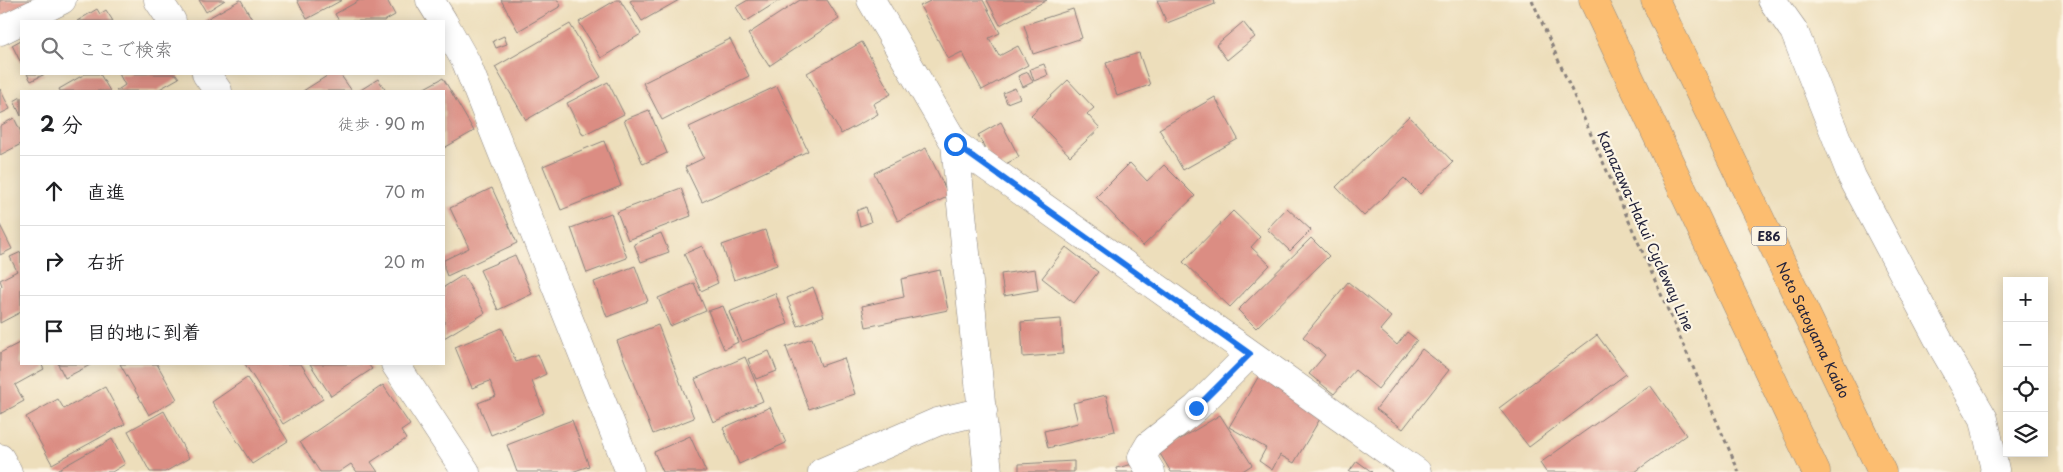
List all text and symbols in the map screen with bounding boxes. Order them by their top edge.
search box [20,20,445,75]
icon: search [38,34,66,62]
text: ここで検索 [78,34,173,62]
text: 2 分 [40,107,82,139]
text: 徒歩 · 90 m [338,111,425,135]
street label: Kanazawa-Hakui Cycleway Line [1592,127,1700,335]
route start [944,133,967,156]
icon: ahead [40,177,68,205]
text: 直進 [87,177,125,205]
text: 70 m [385,179,425,203]
road number: E86 [1752,227,1786,246]
icon: right [40,247,68,275]
text: 右折 [87,247,125,275]
text: 20 m [384,249,425,273]
street label: Noto Satoyama Kaido [1772,258,1855,402]
map controls [2003,277,2048,457]
button: + [2003,277,2048,322]
icon: arrive [40,317,68,345]
text: 目的地に到着 [87,317,201,345]
button: − [2003,322,2048,367]
button: locate [2003,367,2048,412]
route end [1185,397,1208,420]
button: layers [2003,412,2048,457]

